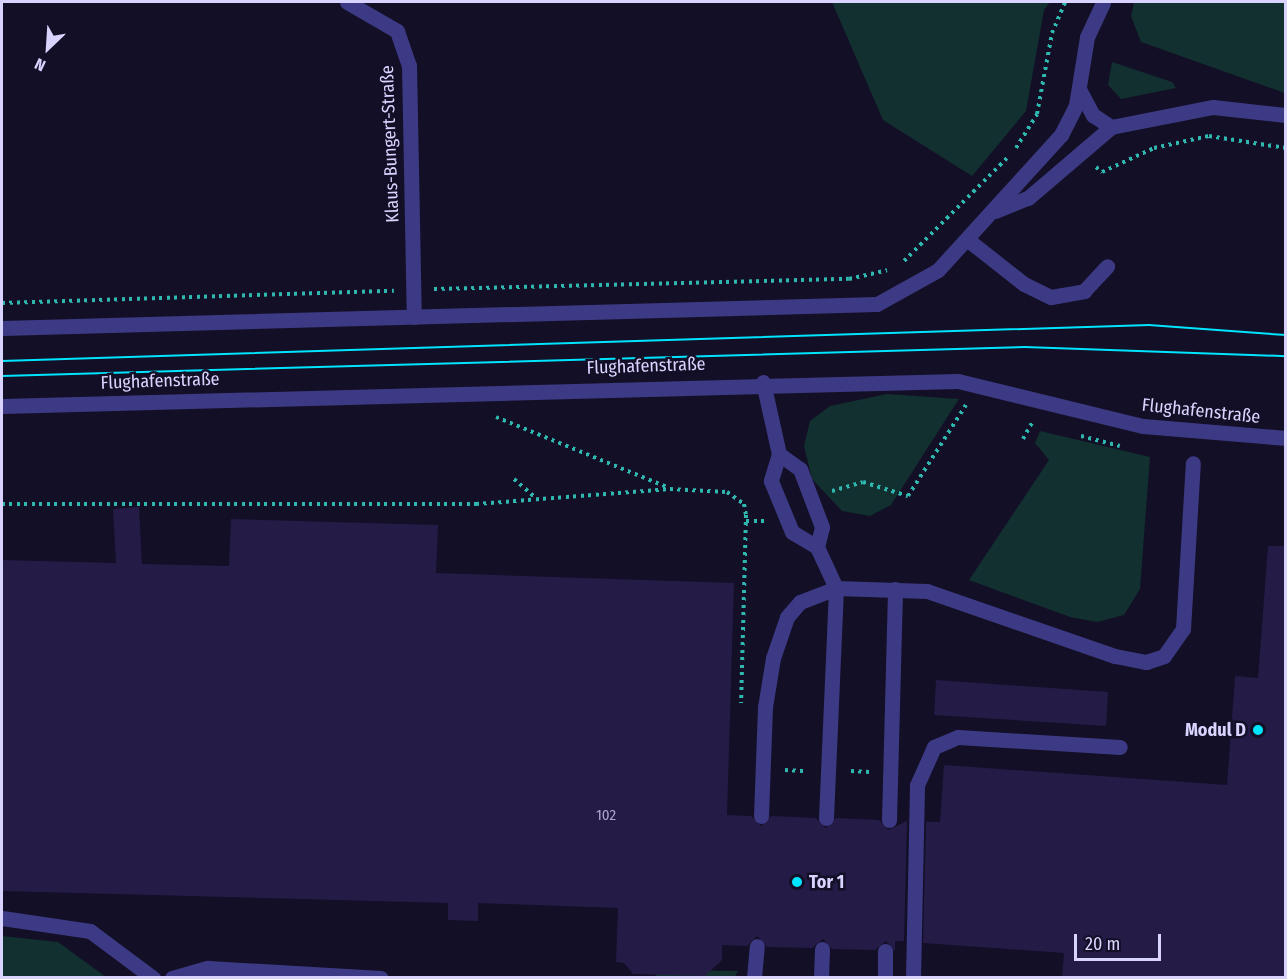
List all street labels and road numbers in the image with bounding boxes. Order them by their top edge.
street label: Klaus-Bungert-Straße [376,65,404,223]
street label: Flughafenstraße [586,353,706,379]
street label: Flughafenstraße [100,368,220,394]
street label: Flughafenstraße [1141,394,1261,428]

